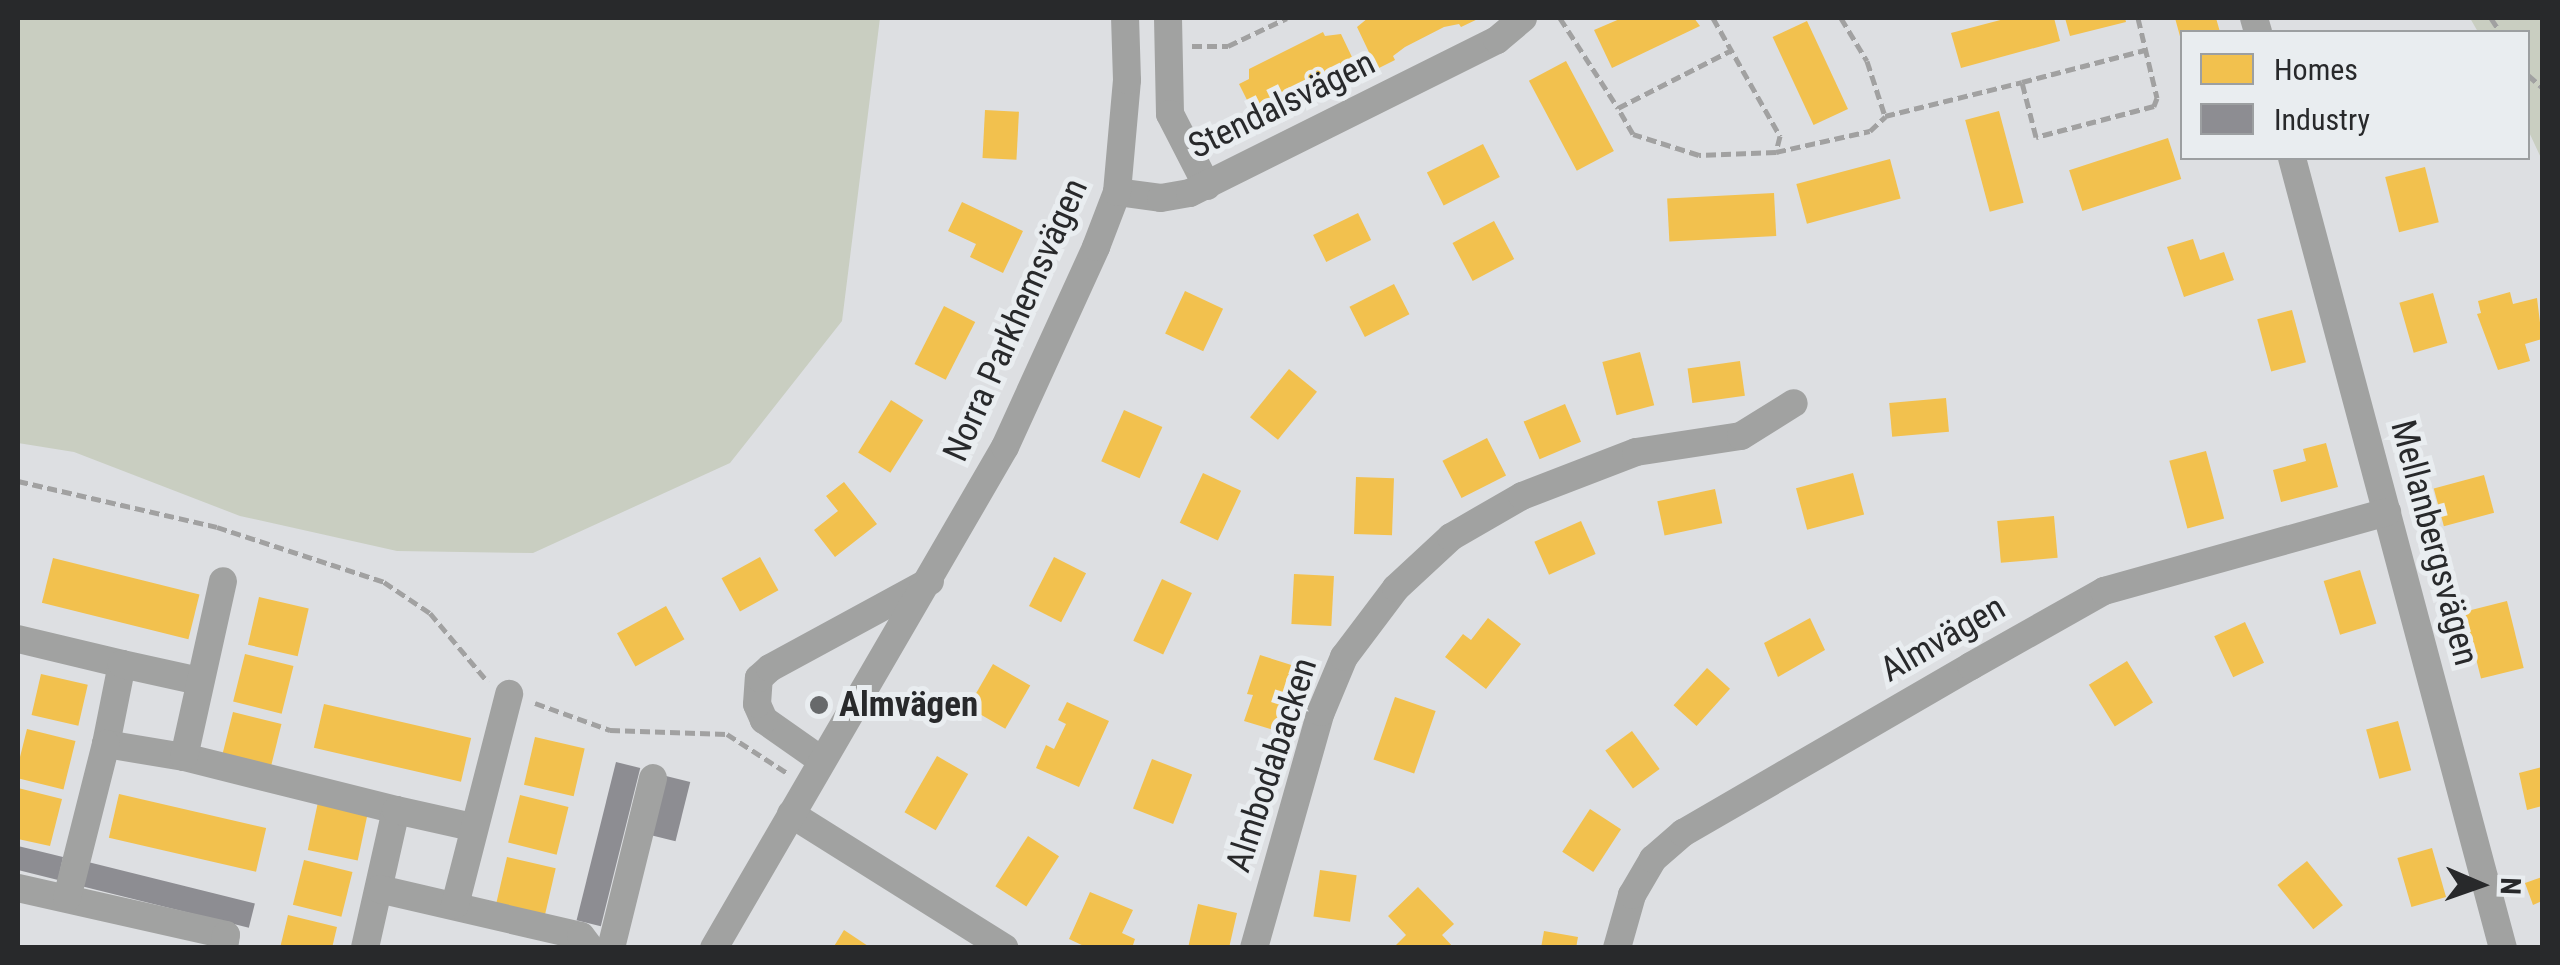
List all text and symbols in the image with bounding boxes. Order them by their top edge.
legend [2180,30,2530,160]
street label: Stendalsvägen [1182,42,1382,168]
text: Homes [2274,52,2358,87]
text: Industry [2274,102,2370,137]
street label: Norra Parkhemsvägen [935,172,1097,468]
street label: Mellanbergsvägen [2381,416,2487,670]
street label: Almvägen [1873,587,2013,691]
street label: Almbodabacken [1218,653,1326,877]
place label: Almvägen [839,684,978,726]
marker: Almvägen [808,694,830,716]
north arrow [2430,835,2530,935]
text: N [2494,877,2527,895]

